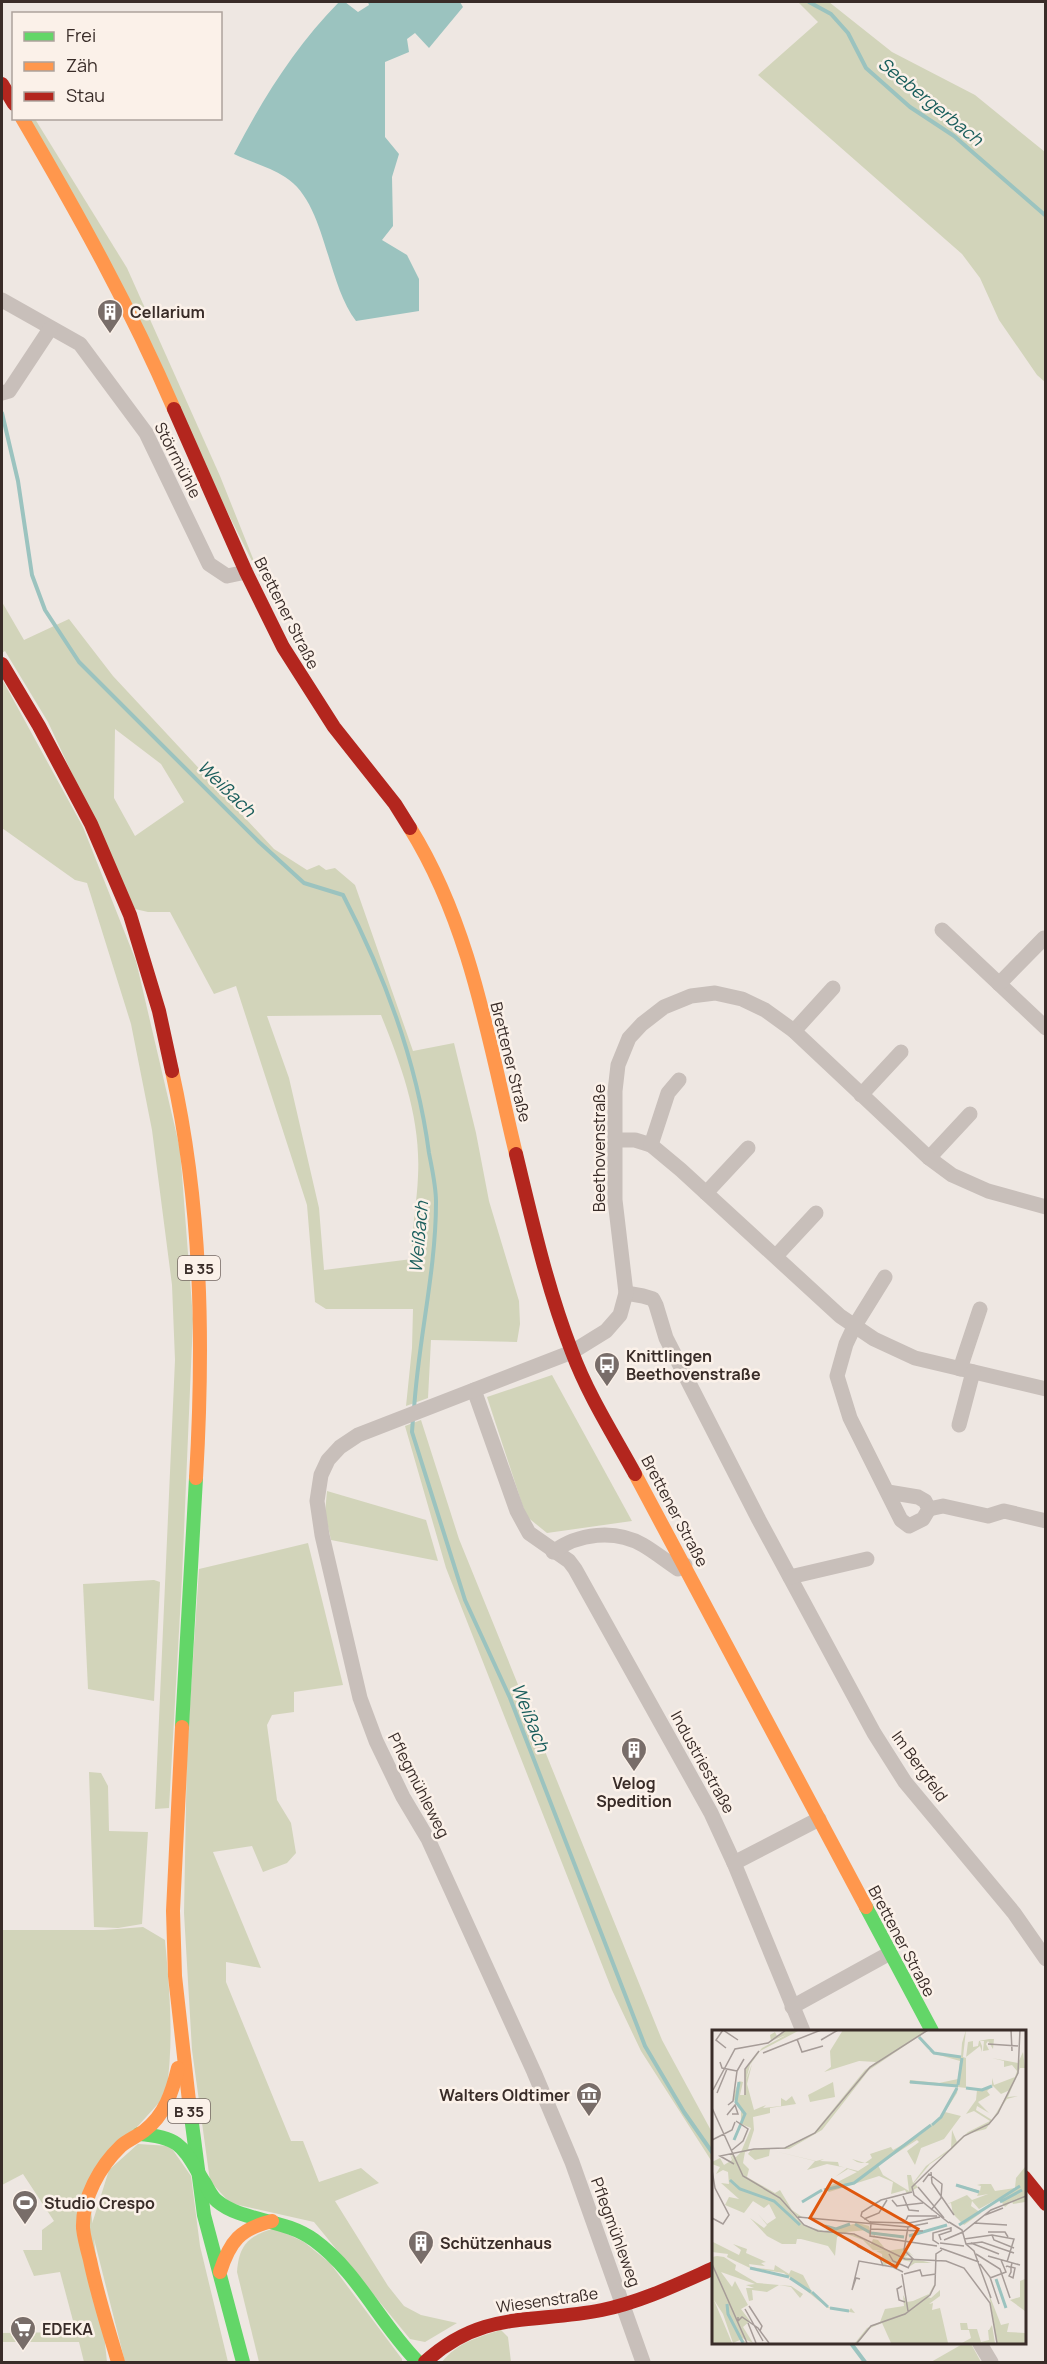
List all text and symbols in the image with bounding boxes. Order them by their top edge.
legend [12,12,222,120]
text: Frei [66,23,96,47]
water label: Seebergerbach [874,51,989,152]
text: Zäh [66,53,98,77]
text: Stau [66,83,105,107]
building icon: Cellarium [95,297,125,335]
place label: Cellarium [130,301,205,323]
street label: Störrmühle [149,418,207,502]
street label: Brettener Straße [249,553,325,673]
water label: Weißach [193,754,262,823]
street label: Brettener Straße [485,1000,537,1124]
street label: Beethovenstraße [588,1084,610,1212]
water label: Weißach [403,1199,433,1274]
road number: B 35 [178,1256,220,1280]
place label: Knittlingen Beethovenstraße [626,1345,761,1385]
bus stop icon: Knittlingen Beethovenstraße [592,1350,622,1388]
street label: Brettener Straße [636,1452,714,1570]
water label: Weißach [506,1679,556,1756]
street label: Industriestraße [666,1707,740,1817]
street label: Im Bergfeld [887,1726,953,1806]
street label: Pflegmühleweg [383,1729,455,1841]
building icon: Velog Spedition [619,1735,649,1773]
place label: Velog Spedition [596,1772,672,1812]
street label: Brettener Straße [863,1882,941,2000]
inset map [712,2030,1026,2343]
museum icon: Walters Oldtimer [574,2080,604,2118]
place label: Walters Oldtimer [439,2084,570,2106]
road number: B 35 [168,2099,210,2123]
street label: Pflegmühleweg [586,2174,646,2290]
sports icon: Studio Crespo [10,2188,40,2226]
place label: Studio Crespo [44,2192,155,2214]
building icon: Schützenhaus [406,2228,436,2266]
place label: Schützenhaus [440,2232,552,2254]
street label: Wiesenstraße [495,2282,599,2318]
supermarket icon: EDEKA [8,2314,38,2352]
place label: EDEKA [42,2318,93,2340]

